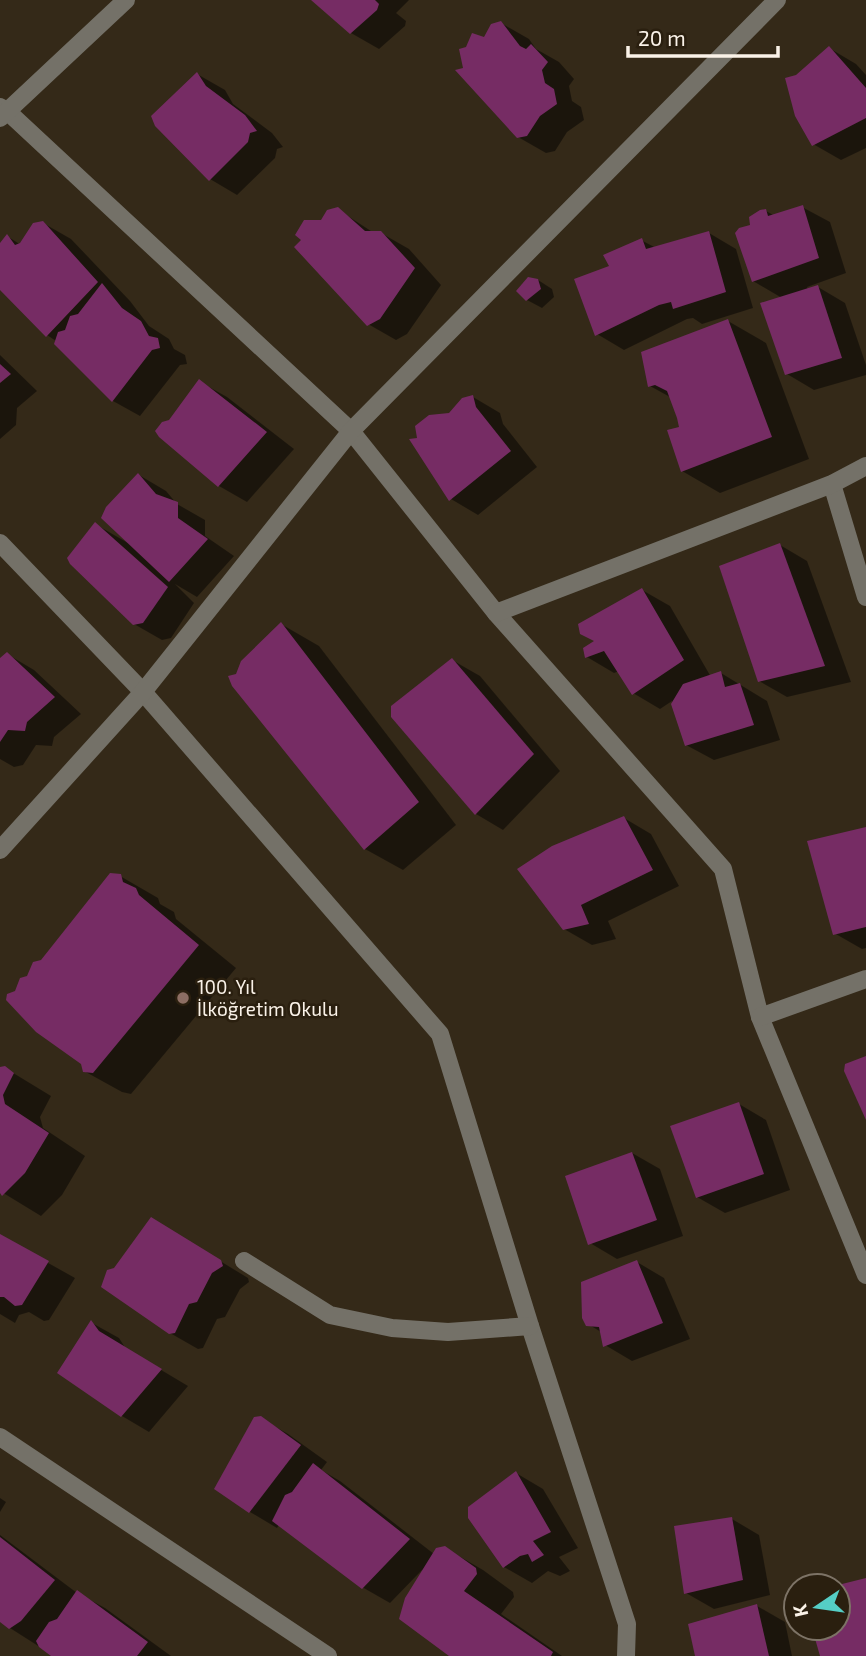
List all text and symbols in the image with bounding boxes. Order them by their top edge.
scale bar [628,14,778,58]
text: 20 m [638,25,686,50]
place label: 100. Yıl İlköğretim Okulu [197,975,338,1020]
marker: 100. Yıl İlköğretim Okulu [175,990,191,1006]
north arrow [782,1572,852,1642]
text: K [787,1602,813,1619]

